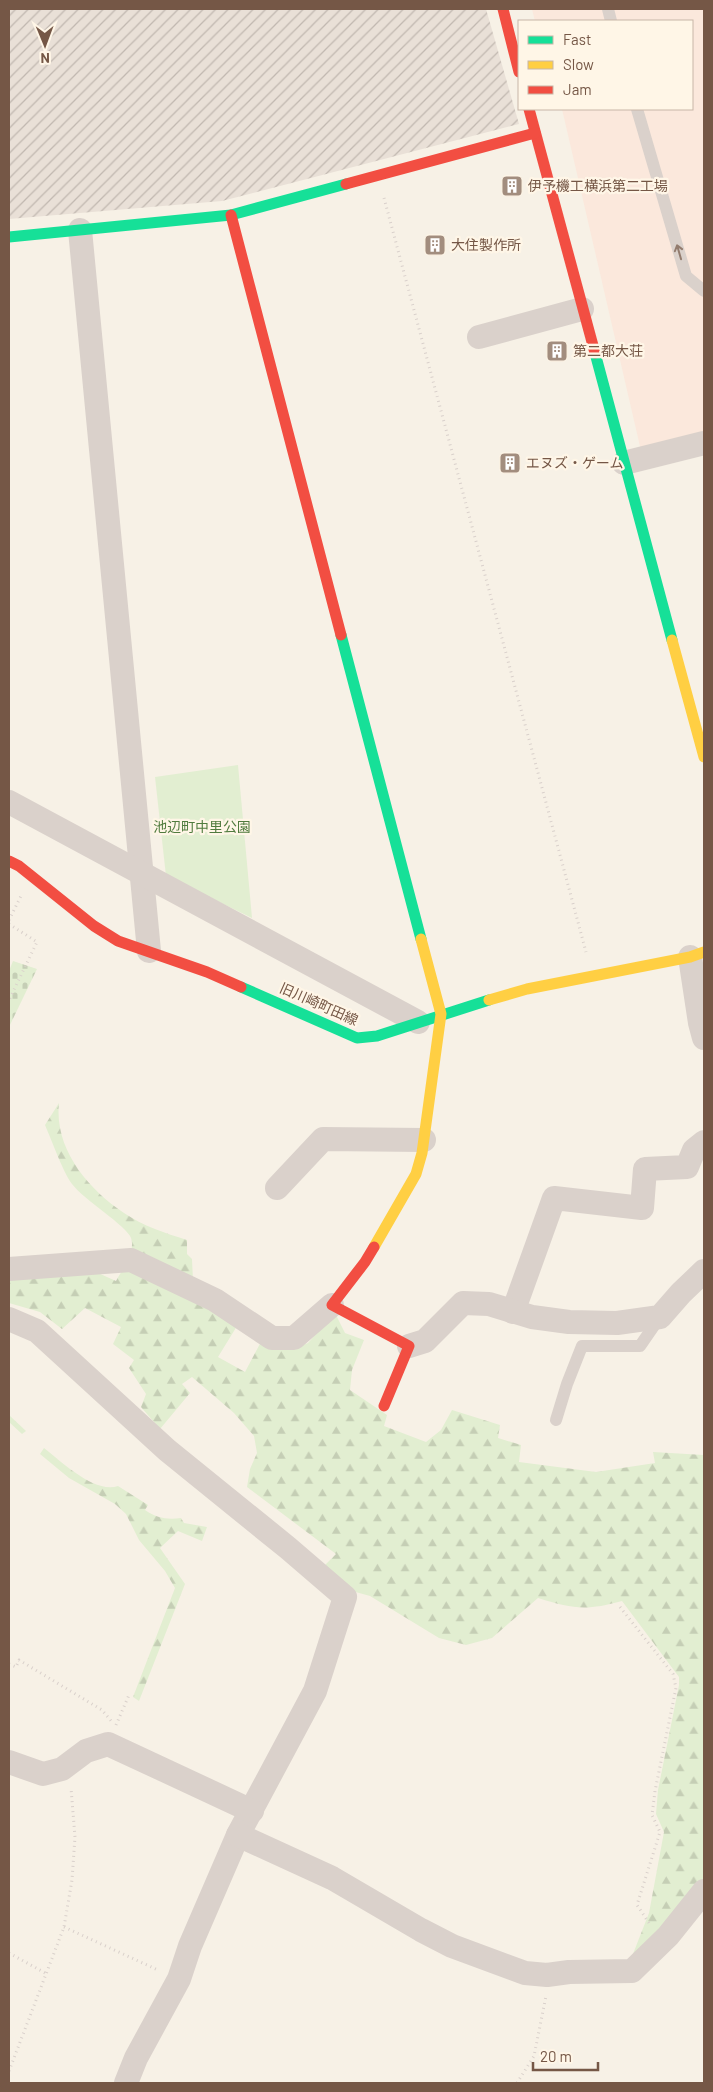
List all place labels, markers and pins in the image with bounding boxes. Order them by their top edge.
building icon: 伊予機工横浜第二工場 [500,174,524,198]
place label: 伊予機工横浜第二工場 [528,177,668,194]
building icon: 大住製作所 [423,233,447,257]
place label: 大住製作所 [451,236,521,253]
building icon: 第二都大荘 [545,339,569,363]
place label: 第二都大荘 [573,342,643,359]
building icon: エヌズ・ゲーム [498,451,522,475]
place label: エヌズ・ゲーム [526,454,624,471]

